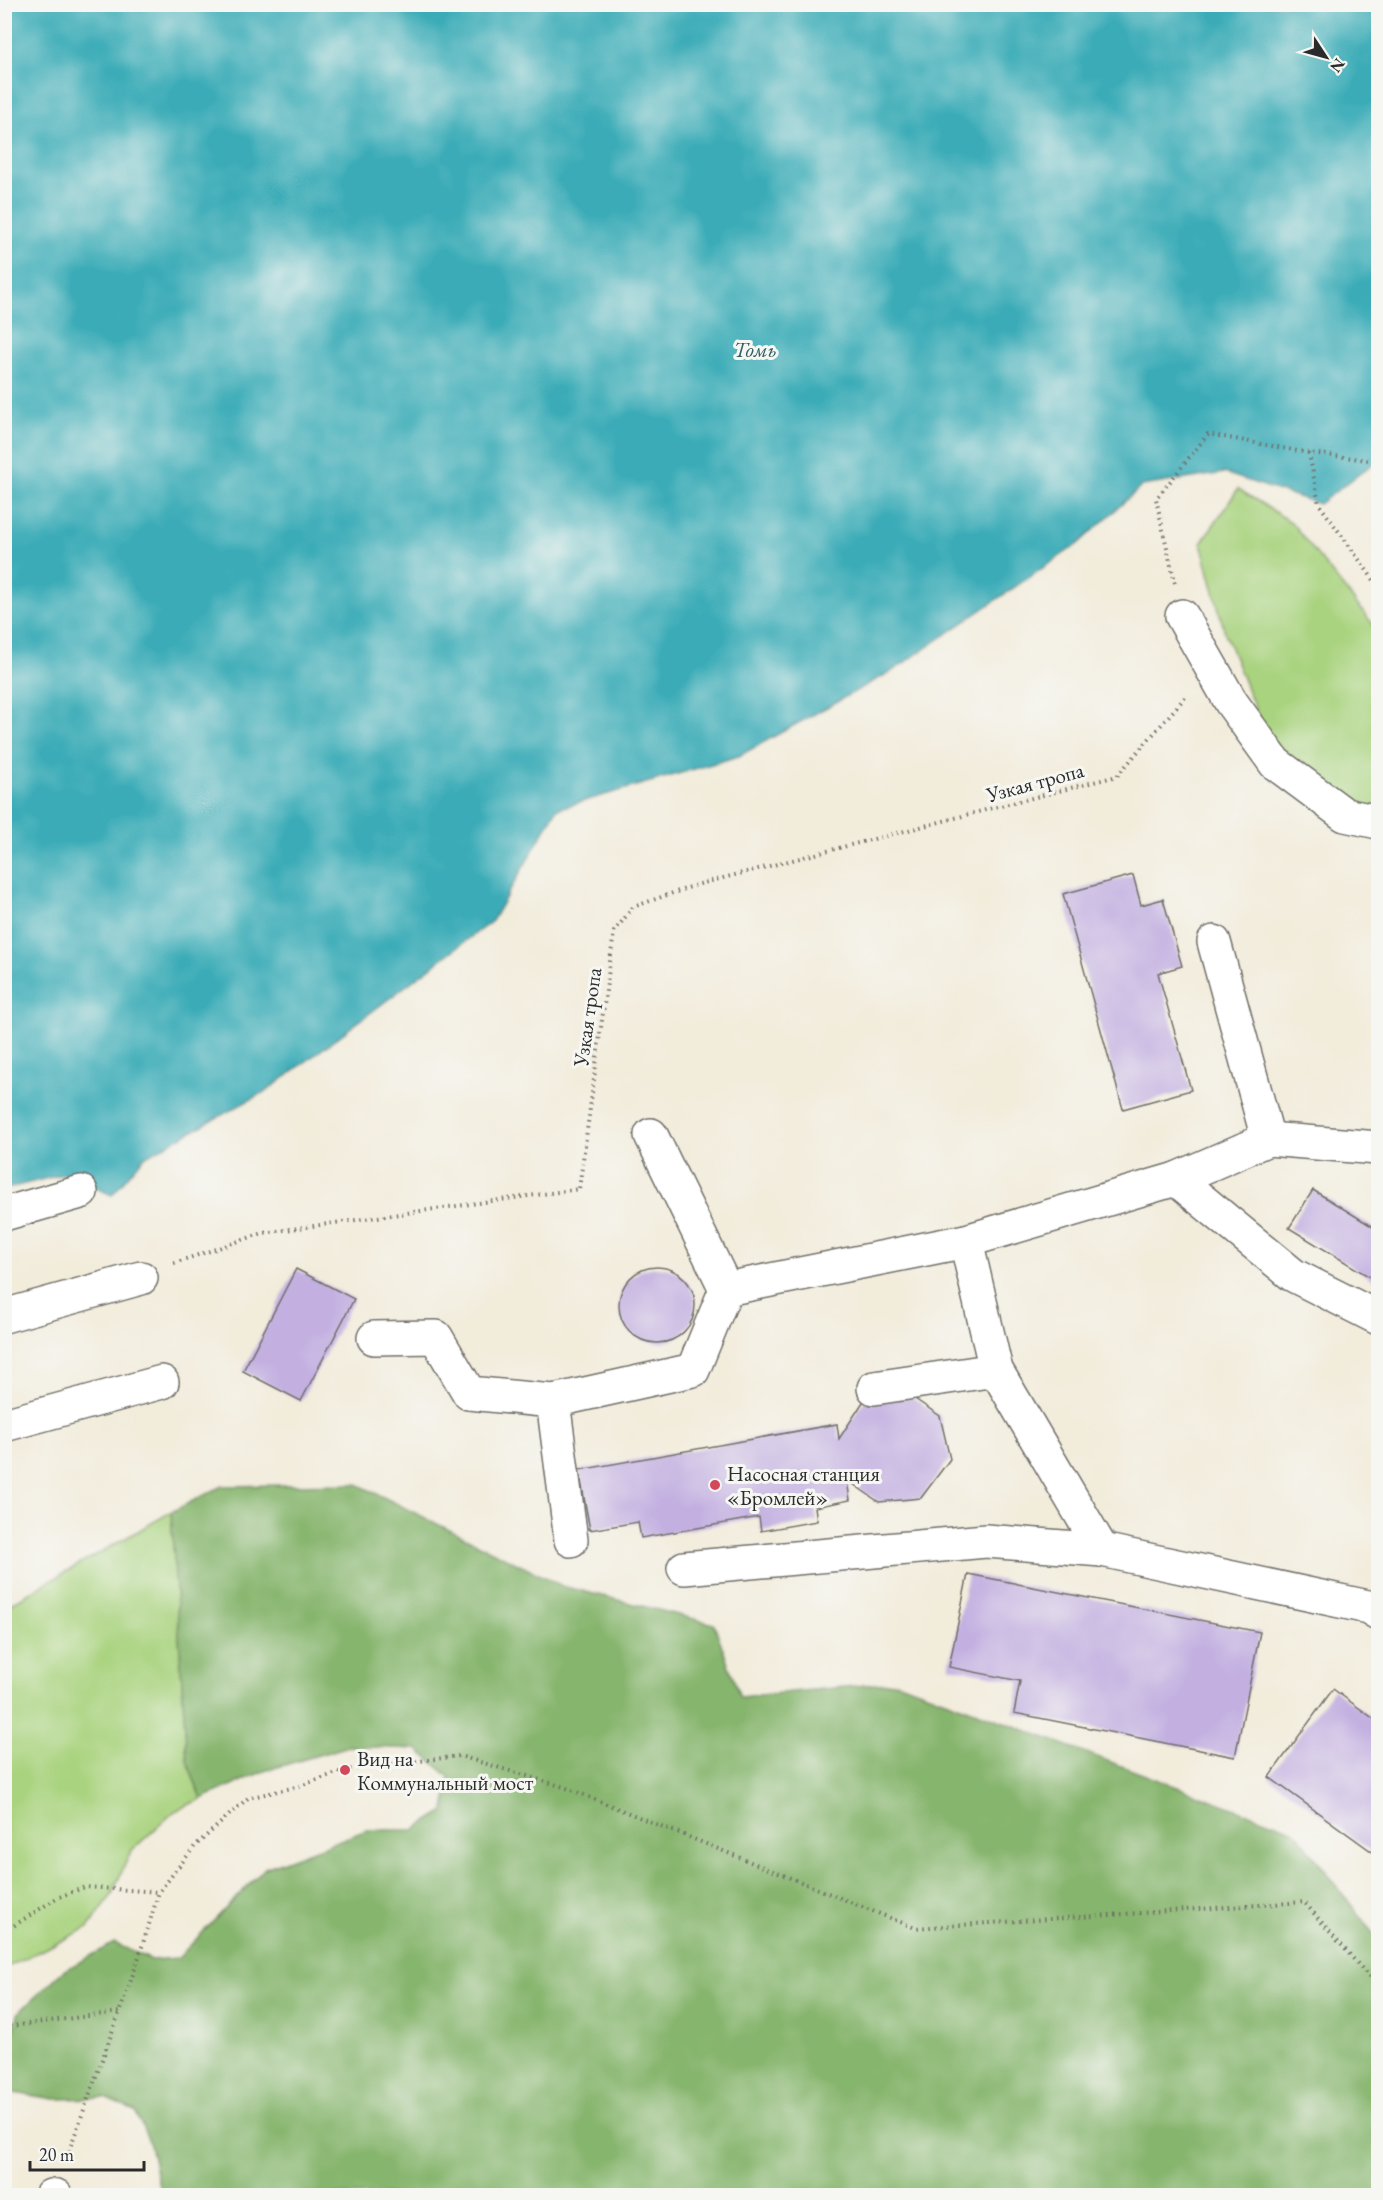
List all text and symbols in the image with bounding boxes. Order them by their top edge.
north arrow [1296,27,1356,87]
text: N [1325,54,1350,77]
water label: Томь [733,335,777,364]
street label: Узкая тропа [982,756,1087,808]
street label: Узкая тропа [567,965,607,1069]
place label: Насосная станция «Бромлей» [727,1460,880,1511]
marker: Насосная станция «Бромлей» [708,1478,722,1492]
place label: Вид на Коммунальный мост [357,1745,534,1796]
marker: Вид на Коммунальный мост [338,1763,352,1777]
scale bar [30,2134,144,2172]
text: 20 m [39,2143,74,2166]

